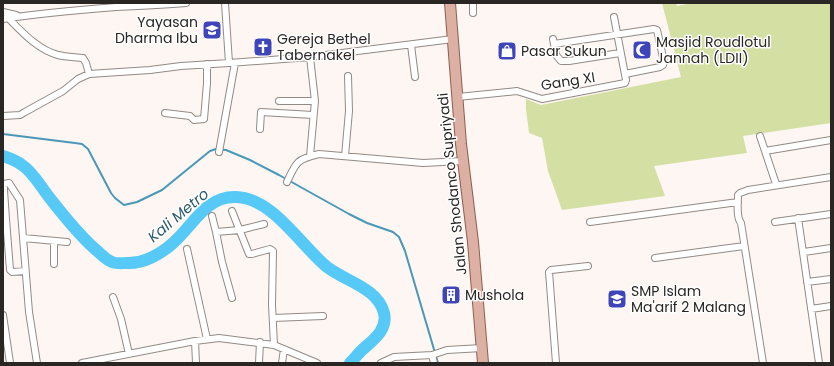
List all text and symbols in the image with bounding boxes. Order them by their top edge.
place label: Yayasan Dharma Ibu [115,12,198,48]
school or university icon: Yayasan Dharma Ibu [201,19,223,41]
place label: Gereja Bethel Tabernakel [277,29,371,65]
place label: Masjid Roudlotul Jannah (LDII) [656,32,771,68]
church icon: Gereja Bethel Tabernakel [252,36,274,58]
mosque icon: Masjid Roudlotul Jannah (LDII) [631,39,653,61]
shop icon: Pasar Sukun [496,40,518,62]
place label: Pasar Sukun [521,41,607,61]
street label: Gang XI [539,67,597,95]
street label: Jalan Shodanco Supriyadi [432,92,472,276]
water label: Kali Metro [143,183,213,247]
place label: SMP Islam Ma'arif 2 Malang [631,281,746,317]
building icon: Mushola [440,284,462,306]
place label: Mushola [465,285,524,305]
school or university icon: SMP Islam Ma'arif 2 Malang [606,288,628,310]

